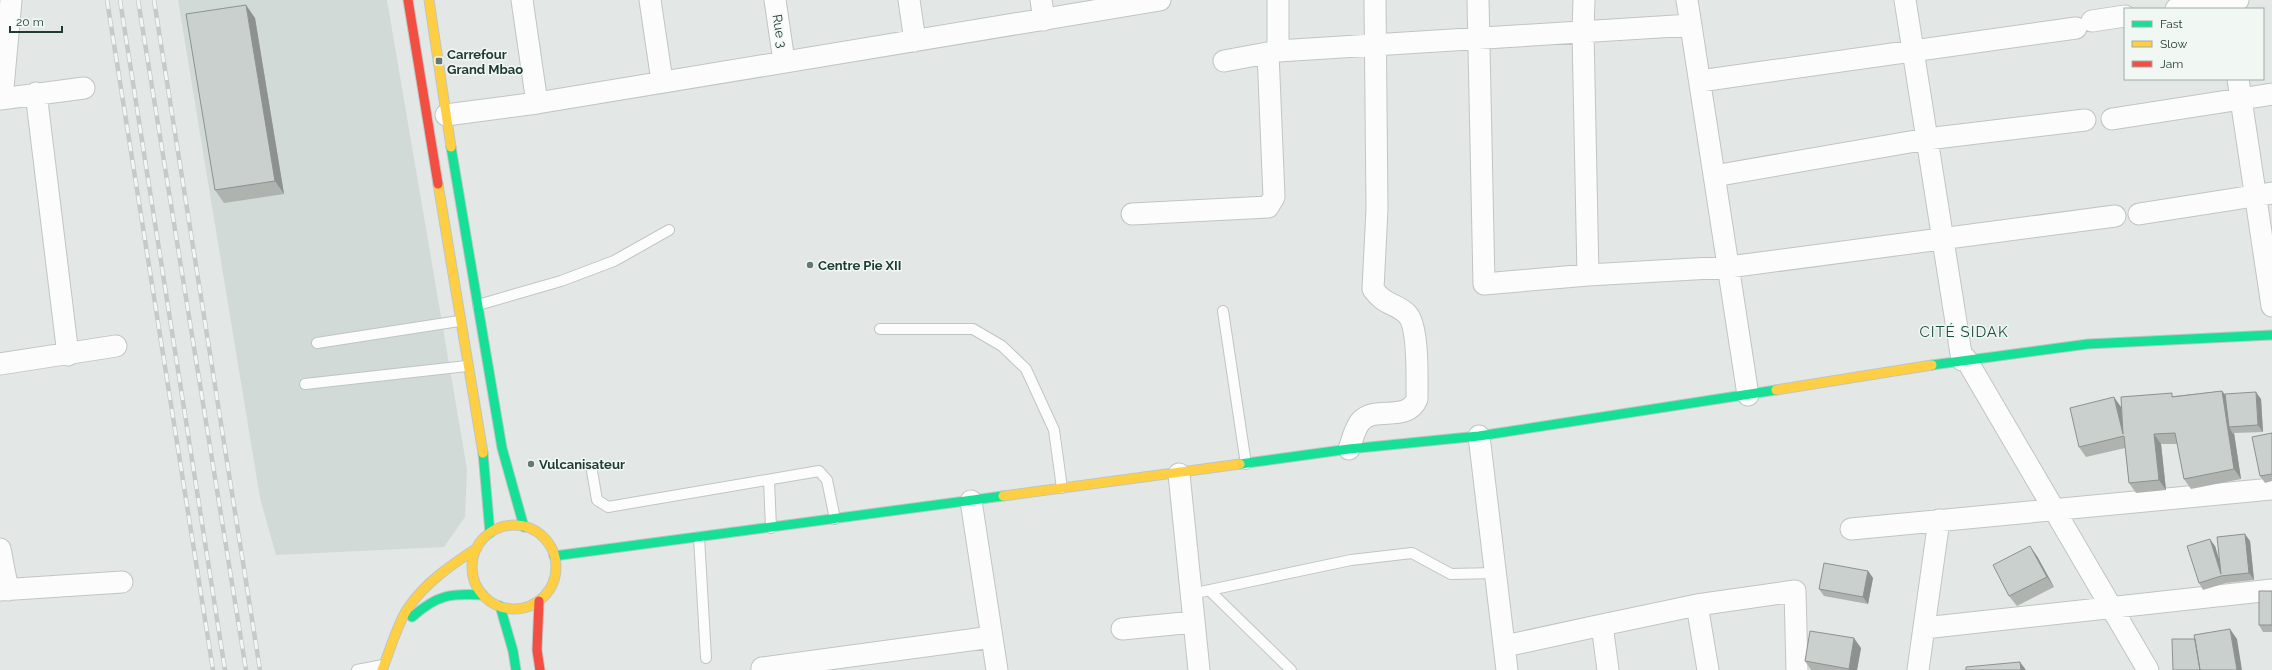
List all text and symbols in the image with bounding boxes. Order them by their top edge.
scale bar [10,8,62,34]
legend [2124,8,2264,80]
street label: Rue 3 [769,13,790,49]
text: 20 m [16,15,44,29]
text: Fast [2160,17,2183,31]
text: Slow [2160,37,2187,51]
place label: Carrefour Grand Mbao [447,47,523,77]
marker: Carrefour Grand Mbao [434,56,444,66]
text: Jam [2160,57,2183,71]
place label: Centre Pie XII [818,258,901,273]
marker: Centre Pie XII [805,260,815,270]
district label: CITÉ SIDAK [1919,323,2009,341]
place label: Vulcanisateur [539,457,625,472]
marker: Vulcanisateur [526,459,536,469]

